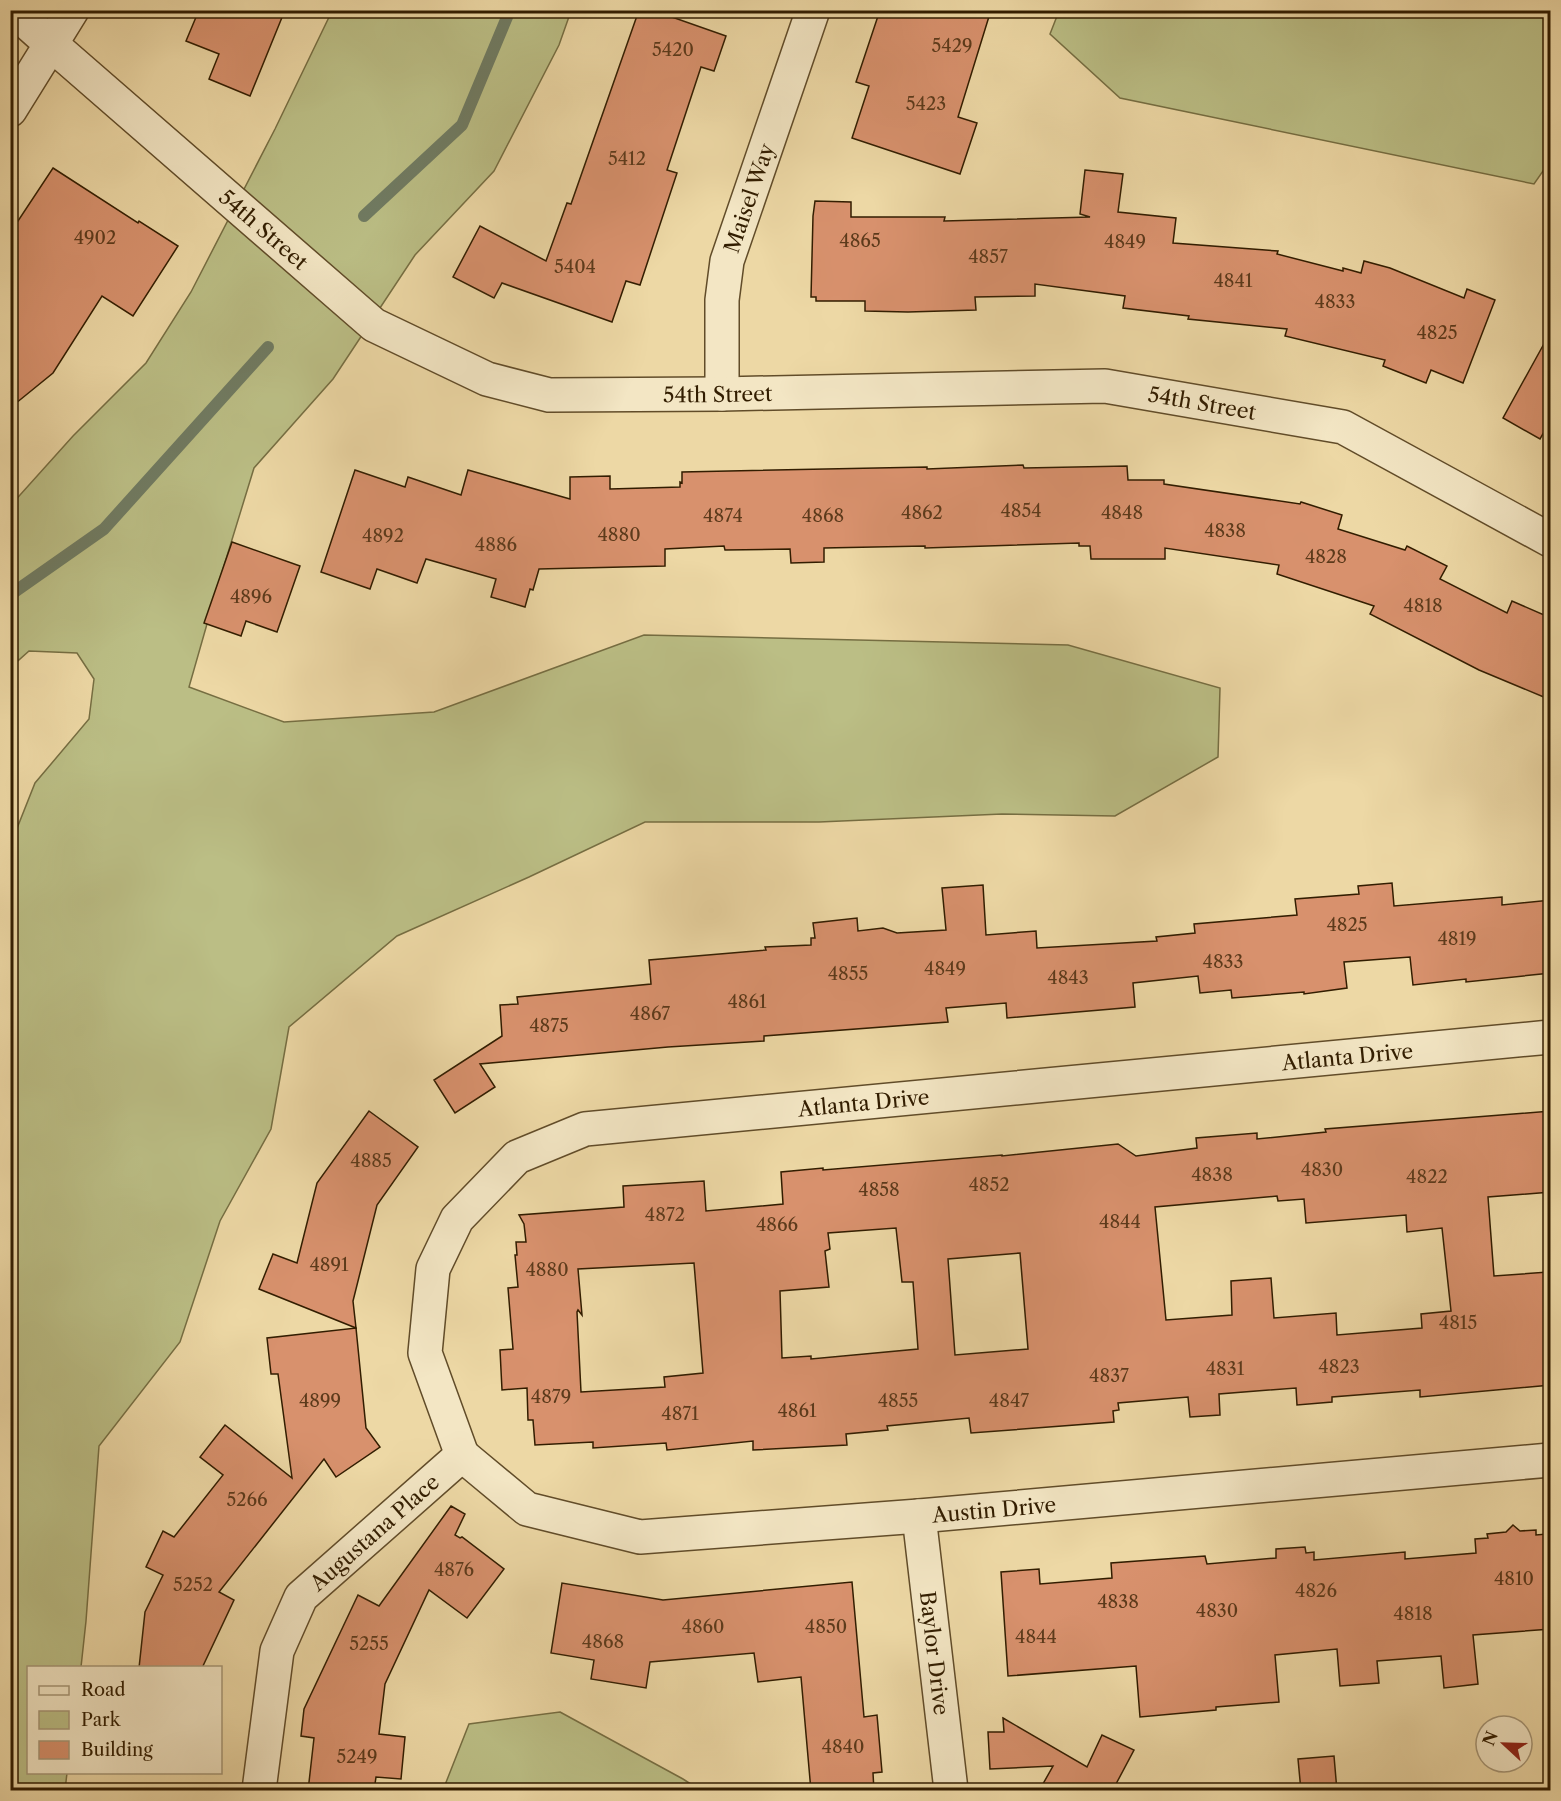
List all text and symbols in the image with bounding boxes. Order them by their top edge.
house number: 5429 [931,35,973,57]
house number: 5420 [652,39,694,61]
house number: 5423 [906,93,946,115]
street label: Maisel Way [718,140,779,256]
house number: 5412 [608,148,646,170]
street label: 54th Street [214,184,314,275]
house number: 4902 [74,227,116,249]
house number: 4865 [839,230,881,252]
house number: 4849 [1104,231,1146,253]
house number: 4857 [968,246,1008,268]
house number: 5404 [554,256,596,278]
house number: 4841 [1213,270,1253,292]
house number: 4833 [1315,291,1355,313]
house number: 4825 [1416,322,1458,344]
street label: 54th Street [663,380,773,407]
street label: 54th Street [1146,381,1259,424]
house number: 4854 [1000,500,1042,522]
house number: 4862 [901,502,943,524]
house number: 4848 [1101,502,1143,524]
house number: 4874 [703,505,743,527]
house number: 4868 [802,505,844,527]
house number: 4838 [1204,520,1246,542]
house number: 4880 [597,524,641,546]
house number: 4892 [362,525,404,547]
house number: 4886 [475,534,517,556]
house number: 4828 [1305,546,1347,568]
house number: 4896 [230,586,272,608]
house number: 4818 [1403,595,1443,617]
house number: 4825 [1326,914,1368,936]
house number: 4819 [1437,928,1477,950]
house number: 4833 [1203,951,1243,973]
house number: 4849 [924,958,966,980]
house number: 4855 [828,963,868,985]
house number: 4843 [1047,967,1089,989]
house number: 4861 [727,991,767,1013]
house number: 4867 [630,1003,670,1025]
house number: 4875 [529,1015,569,1037]
street label: Atlanta Drive [1280,1038,1414,1075]
street label: Atlanta Drive [796,1084,930,1121]
house number: 4885 [350,1150,392,1172]
house number: 4830 [1301,1159,1343,1181]
house number: 4838 [1191,1164,1233,1186]
house number: 4822 [1406,1166,1448,1188]
house number: 4852 [968,1174,1010,1196]
house number: 4858 [858,1179,900,1201]
house number: 4872 [645,1204,685,1226]
house number: 4844 [1099,1211,1141,1233]
house number: 4866 [756,1214,798,1236]
house number: 4891 [309,1254,349,1276]
house number: 4880 [525,1259,569,1281]
house number: 4815 [1439,1312,1477,1334]
house number: 4823 [1318,1356,1360,1378]
house number: 4831 [1206,1358,1245,1380]
house number: 4837 [1089,1365,1129,1387]
house number: 4879 [531,1386,571,1408]
house number: 4899 [299,1390,341,1412]
house number: 4855 [878,1390,918,1412]
house number: 4847 [989,1390,1029,1412]
house number: 4861 [777,1400,817,1422]
house number: 4871 [661,1403,699,1425]
street label: Augustana Place [304,1469,444,1596]
house number: 5266 [226,1489,268,1511]
street label: Austin Drive [930,1491,1057,1527]
house number: 4876 [434,1559,474,1581]
house number: 4810 [1494,1568,1534,1590]
house number: 5252 [173,1574,213,1596]
house number: 4826 [1295,1580,1337,1602]
street label: Baylor Drive [915,1590,955,1716]
house number: 4838 [1097,1591,1139,1613]
house number: 4830 [1196,1600,1238,1622]
house number: 4818 [1393,1603,1433,1625]
house number: 4860 [681,1616,725,1638]
house number: 4850 [805,1616,847,1638]
house number: 4844 [1015,1626,1057,1648]
house number: 4868 [582,1631,624,1653]
house number: 5255 [349,1633,389,1655]
legend [27,1666,222,1774]
text: Road [81,1679,126,1701]
text: Park [81,1709,122,1731]
north arrow [1474,1714,1534,1774]
text: N [1478,1728,1502,1749]
house number: 4840 [822,1736,864,1758]
text: Building [81,1739,153,1761]
house number: 5249 [336,1746,378,1768]

